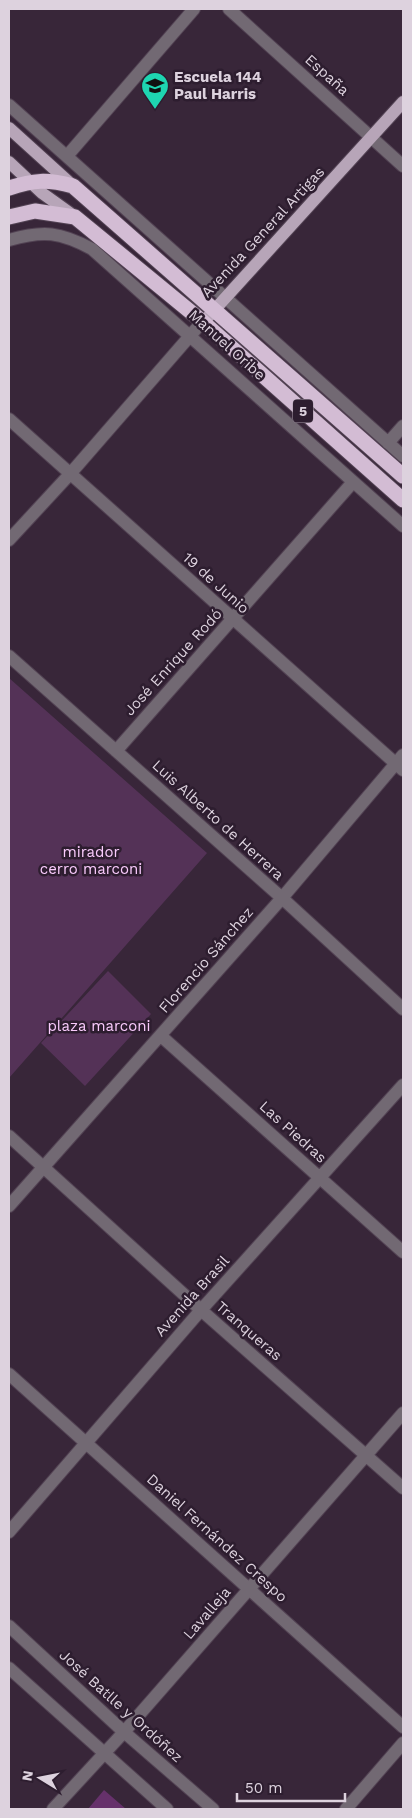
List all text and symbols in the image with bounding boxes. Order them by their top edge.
street label: España [301,51,353,100]
place label: Escuela 144 Paul Harris [174,68,262,103]
school or university icon: Escuela 144 Paul Harris [140,71,170,110]
street label: Avenida General Artigas [198,163,328,301]
street label: Manuel Oribe [185,306,269,384]
road number: 5 [293,400,313,422]
street label: 19 de Junio [179,549,253,617]
street label: José Enrique Rodó [120,605,226,719]
street label: Luis Alberto de Herrera [148,756,288,884]
park label: mirador cerro marconi [40,843,142,878]
street label: Florencio Sánchez [155,903,257,1017]
park label: plaza marconi [47,1017,151,1035]
street label: Las Piedras [256,1097,330,1167]
street label: Avenida Brasil [151,1252,233,1340]
street label: Tranqueras [212,1298,286,1365]
street label: Daniel Fernández Crespo [143,1470,291,1606]
street label: Lavalleja [179,1583,235,1643]
street label: José Batlle y Ordóñez [56,1646,186,1766]
north arrow [15,1753,65,1803]
text: N [18,1769,36,1782]
scale bar [237,1770,344,1802]
text: 50 m [245,1779,282,1797]

